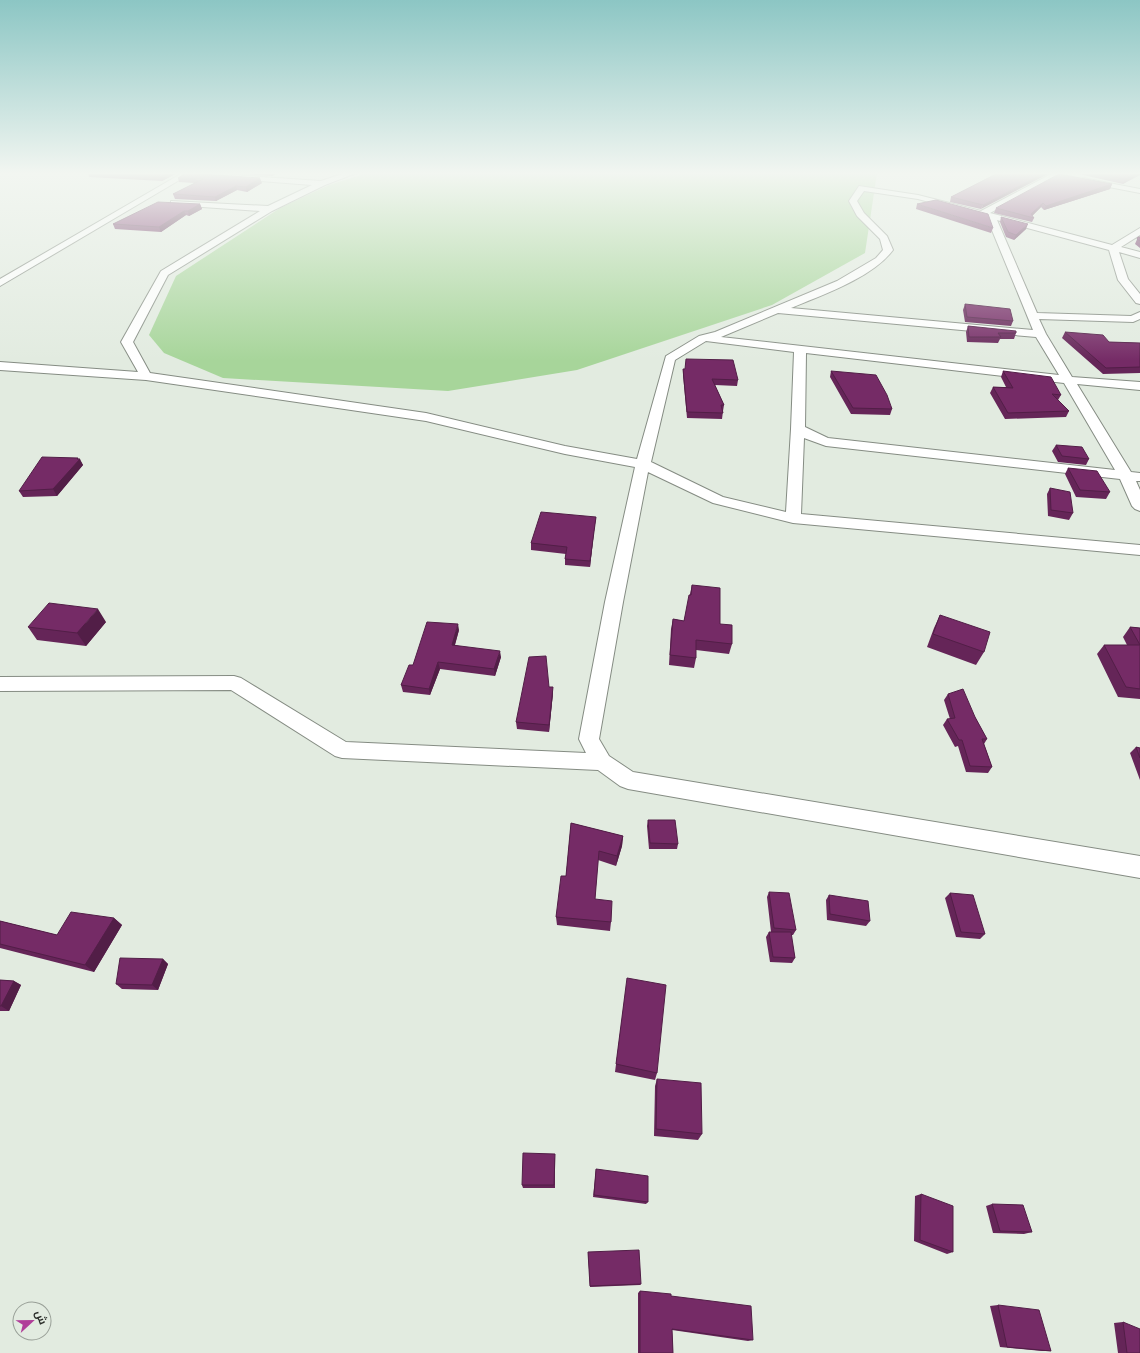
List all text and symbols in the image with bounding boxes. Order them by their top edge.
north arrow [12,1301,52,1341]
text: ش [32,1308,50,1326]

